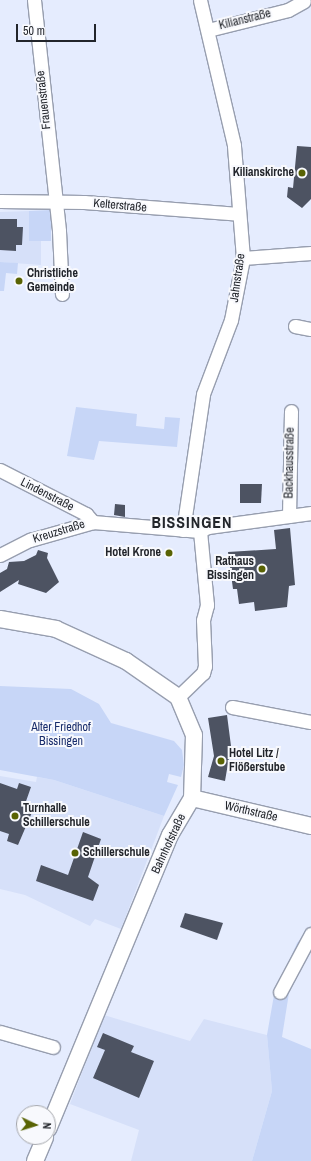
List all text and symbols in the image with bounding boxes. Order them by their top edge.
street label: Kilianstraße [218,7,272,33]
scale bar [18,16,98,42]
text: 50 m [23,23,45,39]
street label: Frauenstraße [34,70,54,130]
place label: Kilianskirche [233,166,294,180]
marker: Kilianskirche [297,168,307,178]
street label: Kelterstraße [93,196,147,216]
street label: Jahnstraße [227,253,249,303]
place label: Christliche Gemeinde [27,267,78,295]
marker: Christliche Gemeinde [14,276,24,286]
street label: Backhausstraße [282,427,298,499]
street label: Lindenstraße [18,475,76,515]
district label: BISSINGEN [151,512,233,532]
street label: Kreuzstraße [31,517,87,547]
place label: Hotel Krone [105,546,161,560]
marker: Hotel Krone [164,548,174,558]
place label: Rathaus Bissingen [207,555,254,583]
marker: Rathaus Bissingen [257,564,267,574]
park label: Alter Friedhof Bissingen [31,721,91,749]
place label: Hotel Litz / Flößerstube [229,747,285,775]
marker: Hotel Litz / Flößerstube [216,756,226,766]
street label: Wörthstraße [223,799,279,825]
place label: Turnhalle Schillerschule [23,802,90,830]
marker: Turnhalle Schillerschule [10,811,20,821]
street label: Bahnhofstraße [149,812,189,876]
place label: Schillerschule [83,846,150,860]
marker: Schillerschule [70,848,80,858]
north arrow [16,1105,56,1145]
text: N [40,1122,54,1129]

